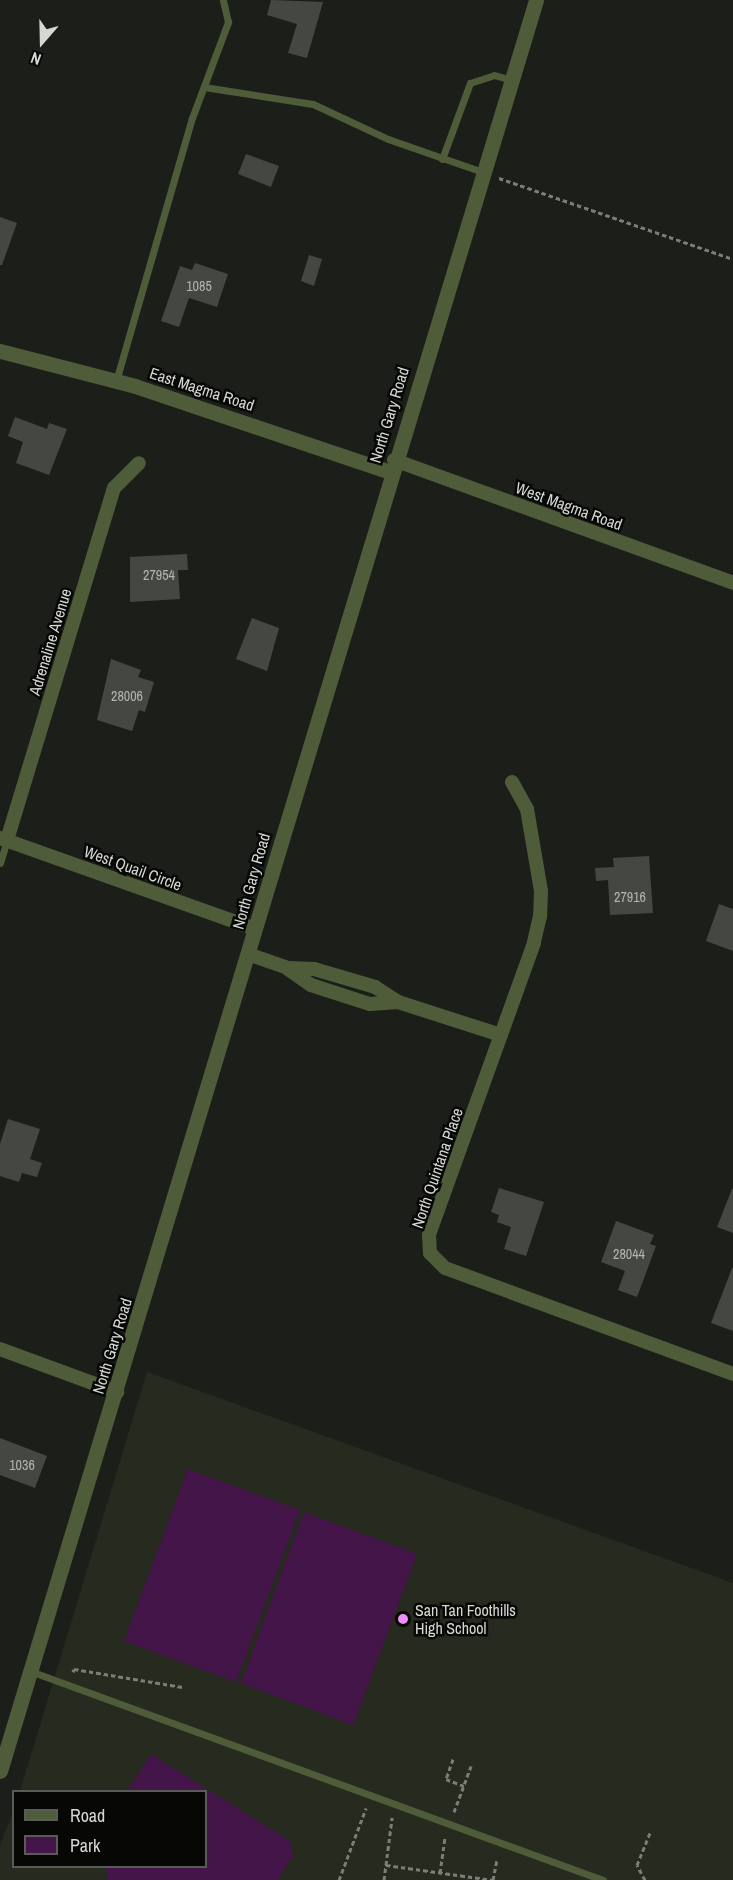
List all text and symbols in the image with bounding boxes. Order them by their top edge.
north arrow [12,12,72,72]
text: N [28,47,44,71]
house number: 1085 [186,278,212,294]
street label: East Magma Road [147,363,257,415]
street label: North Gary Road [365,365,413,465]
street label: West Magma Road [513,478,625,534]
house number: 27954 [143,567,175,583]
street label: Adrenaline Avenue [25,586,75,698]
house number: 28006 [111,688,143,704]
street label: North Gary Road [228,831,274,931]
street label: West Quail Circle [82,841,184,895]
house number: 27916 [614,889,646,905]
street label: North Quintana Place [407,1105,467,1231]
house number: 28044 [613,1246,645,1262]
street label: North Gary Road [88,1296,136,1396]
house number: 1036 [9,1457,35,1473]
place label: San Tan Foothills High School [415,1600,516,1638]
marker: San Tan Foothills High School [396,1612,410,1626]
legend [12,1790,207,1868]
text: Road [70,1803,105,1828]
text: Park [70,1833,100,1858]

